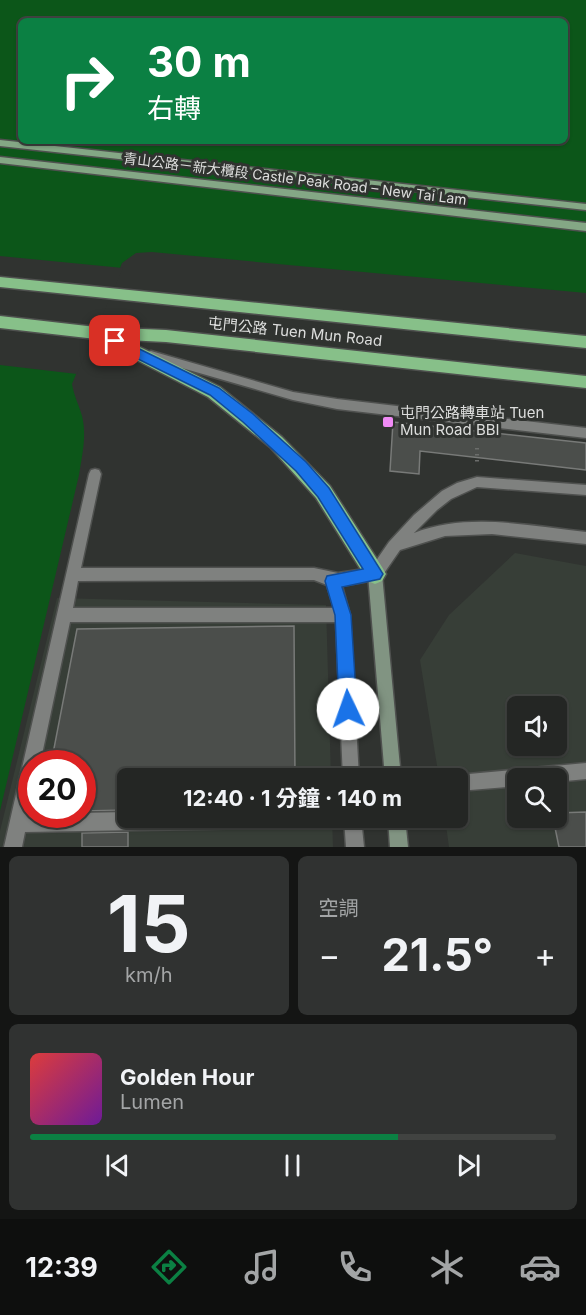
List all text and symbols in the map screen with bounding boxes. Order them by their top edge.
text: 30 m [147,36,251,87]
icon: right [48,42,126,120]
text: 右轉 [147,92,201,125]
street label: 青山公路－新大欖段 Castle Peak Road – New Tai Lam [122,149,468,208]
street label: 屯門公路 Tuen Mun Road [207,313,383,350]
pin [89,315,140,366]
icon: arrive [98,324,131,357]
place label: 屯門公路轉車站 Tuen Mun Road BBI [400,403,544,439]
marker: 屯門公路轉車站 Tuen Mun Road BBI [381,415,395,429]
position arrow [316,677,380,741]
map controls [507,696,567,828]
button: sound [507,696,567,756]
speed limit sign: 20 [18,750,96,828]
button: search [507,768,567,828]
text: 12:40 · 1 分鐘 · 140 m [183,785,402,811]
text: 15 [107,876,190,971]
text: 空調 [319,896,359,920]
text: 21.5° [381,927,493,982]
text: − [319,935,340,975]
text: + [534,935,556,975]
text: km/h [125,963,173,987]
text: Golden Hour [120,1064,254,1090]
text: Lumen [120,1090,184,1114]
icon: previous [101,1149,134,1182]
icon: pause [276,1149,309,1182]
icon: next [452,1149,485,1182]
icon: directions [148,1246,190,1288]
icon: music [241,1246,283,1288]
icon: phone [334,1246,376,1288]
icon: climate [426,1246,468,1288]
icon: car [519,1246,561,1288]
text: 12:39 [25,1251,98,1284]

